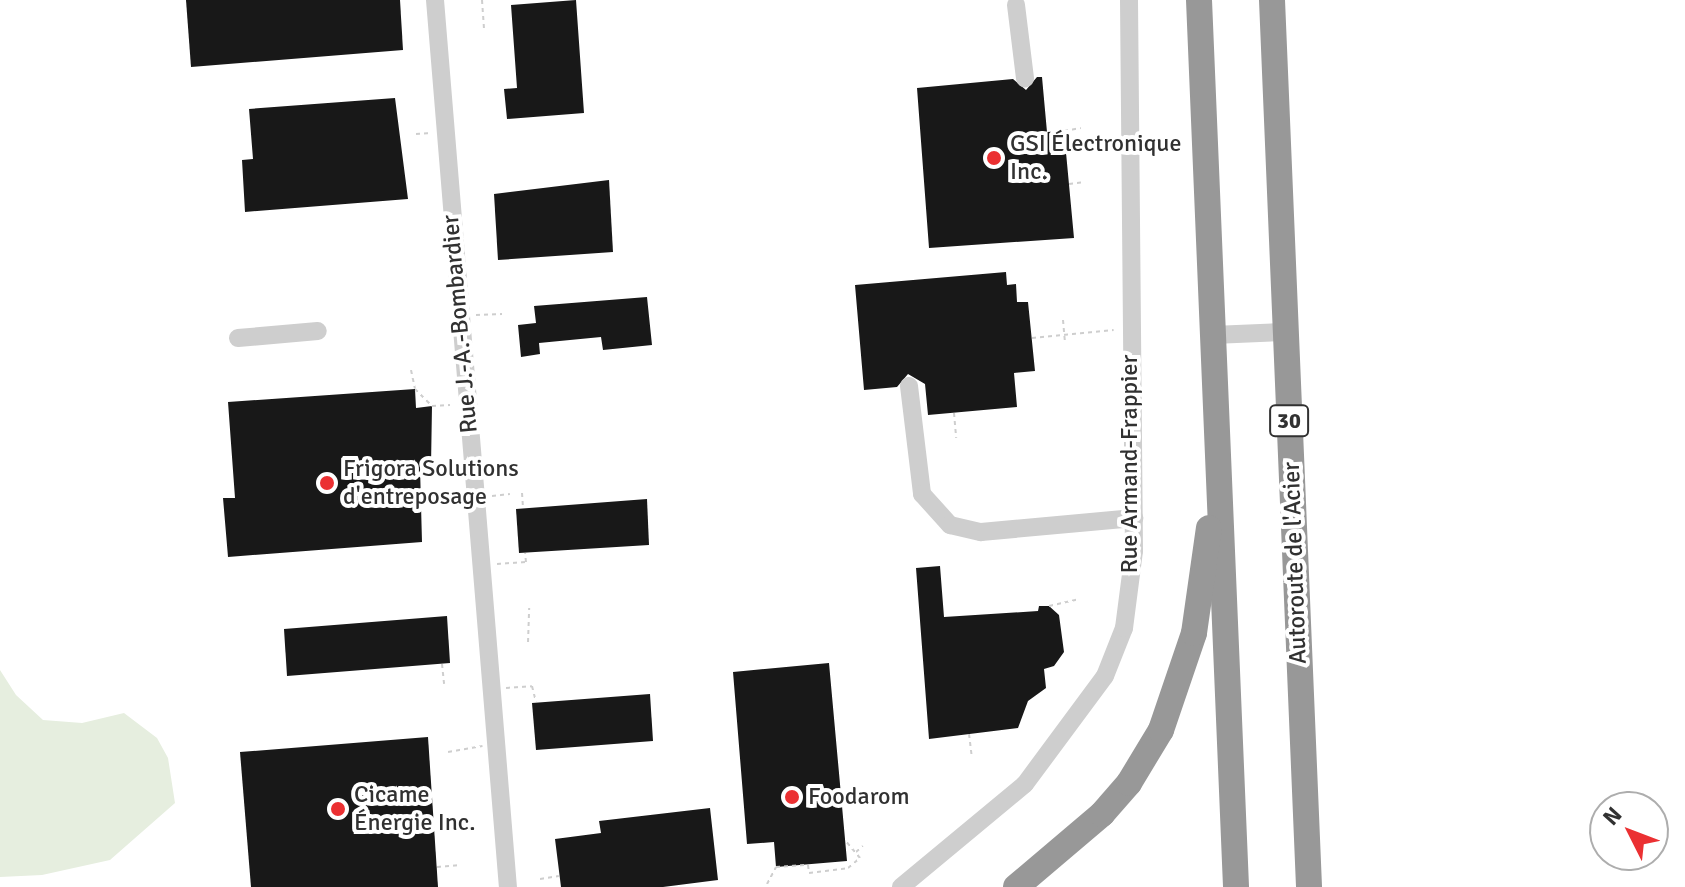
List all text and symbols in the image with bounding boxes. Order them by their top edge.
place label: GSI Électronique Inc. [1010,130,1181,186]
marker: GSI Électronique Inc. [985,149,1003,167]
street label: Rue J.-A.-Bombardier [436,214,484,434]
street label: Rue Armand-Frappier [1116,355,1144,573]
road number: 30 [1269,403,1309,439]
place label: Frigora Solutions d'entreposage [343,455,519,511]
street label: Autoroute de l'Acier [1277,461,1313,665]
marker: Frigora Solutions d'entreposage [318,474,336,492]
place label: Cicame Énergie Inc. [354,781,475,837]
place label: Foodarom [808,783,910,811]
marker: Foodarom [783,788,801,806]
north arrow [1589,791,1669,871]
marker: Cicame Énergie Inc. [329,800,347,818]
text: N [1597,801,1627,831]

